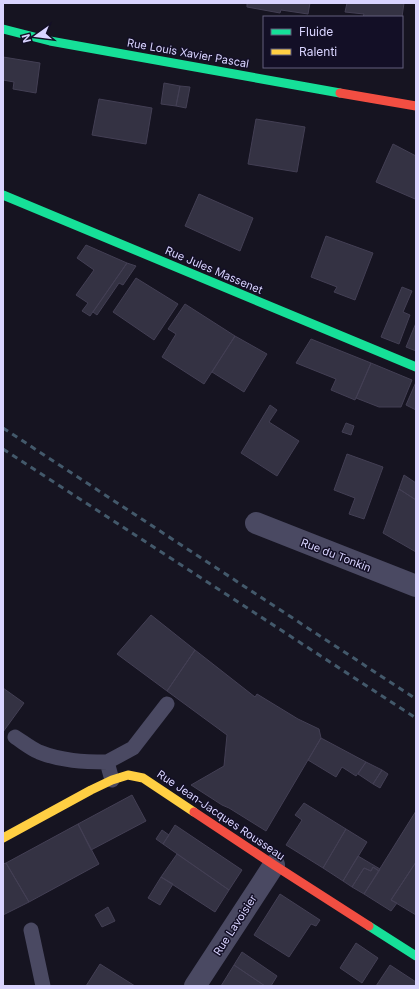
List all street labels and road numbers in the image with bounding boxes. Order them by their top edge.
street label: Rue Louis Xavier Pascal [126,35,250,71]
street label: Rue Jules Massenet [163,243,265,297]
street label: Rue du Tonkin [299,535,373,575]
street label: Rue Jean-Jacques Rousseau [154,767,288,863]
street label: Rue Lavoisier [210,892,260,958]

